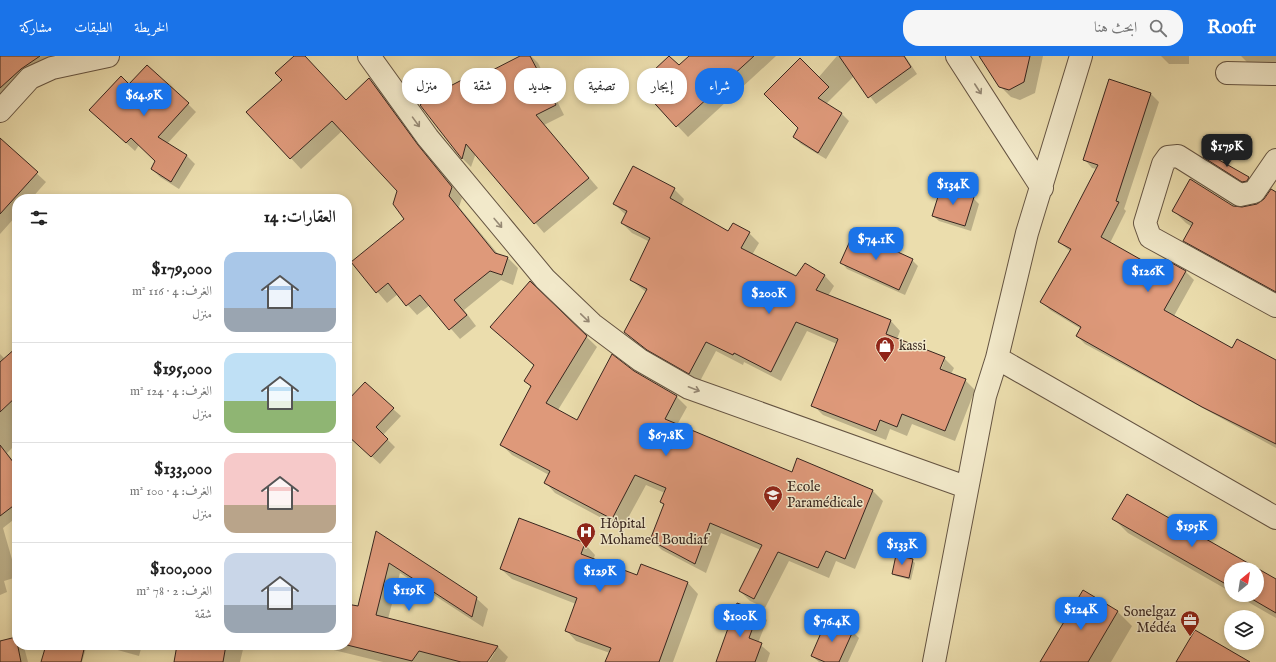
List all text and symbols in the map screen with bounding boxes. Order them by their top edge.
search box [903,10,1183,46]
text: Roofr [1207,16,1256,40]
icon: search [1147,17,1169,39]
text: ابحث هنا [1094,18,1137,37]
text: مشاركة [20,19,52,37]
text: الطبقات [74,19,112,37]
text: الخريطة [134,19,168,37]
chip: منزل [402,68,452,104]
chip: شقة [460,68,506,104]
chip: جديد [514,68,566,104]
chip: تصفية [574,68,629,104]
chip: إيجار [637,68,687,104]
chip: شراء [695,68,744,104]
pin: $64.9K [111,83,177,117]
one-way arrow [974,83,982,94]
text: $64.9K [125,87,163,104]
one-way arrow [412,116,420,127]
pin: $179K [1199,134,1255,168]
text: $179K [1210,138,1244,155]
pin: $134K [925,172,981,206]
text: $134K [937,176,969,193]
icon: filters [28,207,50,229]
text: العقارات: 14 [264,207,336,228]
one-way arrow [493,217,502,228]
pin: $74.1K [843,227,909,261]
text: $74.1K [858,231,894,248]
text: $179,000 [151,259,212,280]
pin: $126K [1120,259,1176,293]
text: $126K [1131,263,1165,280]
icon: home [256,268,304,316]
pin: $200K [741,281,797,315]
text: الغرف: 4 · 116 m² [132,283,212,300]
text: $200K [751,285,787,302]
text: منزل [192,306,212,323]
one-way arrow [580,314,590,323]
shop icon: kassi [874,335,896,363]
place label: kassi [899,337,926,355]
text: $195,000 [153,359,212,380]
icon: home [256,369,304,417]
text: الغرف: 4 · 124 m² [130,383,212,400]
one-way arrow [687,386,699,393]
text: منزل [192,406,212,423]
pin: $67.8K [633,423,699,457]
text: $67.8K [648,427,684,444]
text: $133,000 [154,459,212,480]
icon: home [256,469,304,517]
place label: Ecole Paramédicale [787,478,863,512]
text: الغرف: 4 · 100 m² [130,483,212,500]
school or university icon: Ecole Paramédicale [762,484,784,512]
text: منزل [192,506,212,523]
pin: $195K [1164,514,1220,548]
place label: Hôpital Mohamed Boudiaf [600,515,711,549]
text: $195K [1176,518,1208,535]
hospital icon: Hôpital Mohamed Boudiaf [575,521,597,549]
pin: $133K [874,532,930,566]
text: $133K [886,536,918,553]
text: $100,000 [150,559,212,580]
pin: $129K [572,559,628,593]
north arrow [1224,562,1264,602]
map controls [1224,562,1264,650]
text: $129K [583,563,617,580]
icon: home [256,569,304,617]
pin: $119K [381,578,437,612]
text: $119K [393,582,425,599]
text: الغرف: 2 · 78 m² [136,583,212,600]
pin: $124K [1053,597,1109,631]
text: $124K [1064,601,1098,618]
place label: Sonelgaz Médéa [1123,603,1177,637]
pin: $100K [712,604,768,638]
text: شقة [195,606,212,623]
text: $100K [723,608,757,625]
pin: $76.4K [799,609,865,643]
office icon: Sonelgaz Médéa [1179,609,1201,637]
button: layers [1224,610,1264,650]
text: $76.4K [813,613,851,630]

